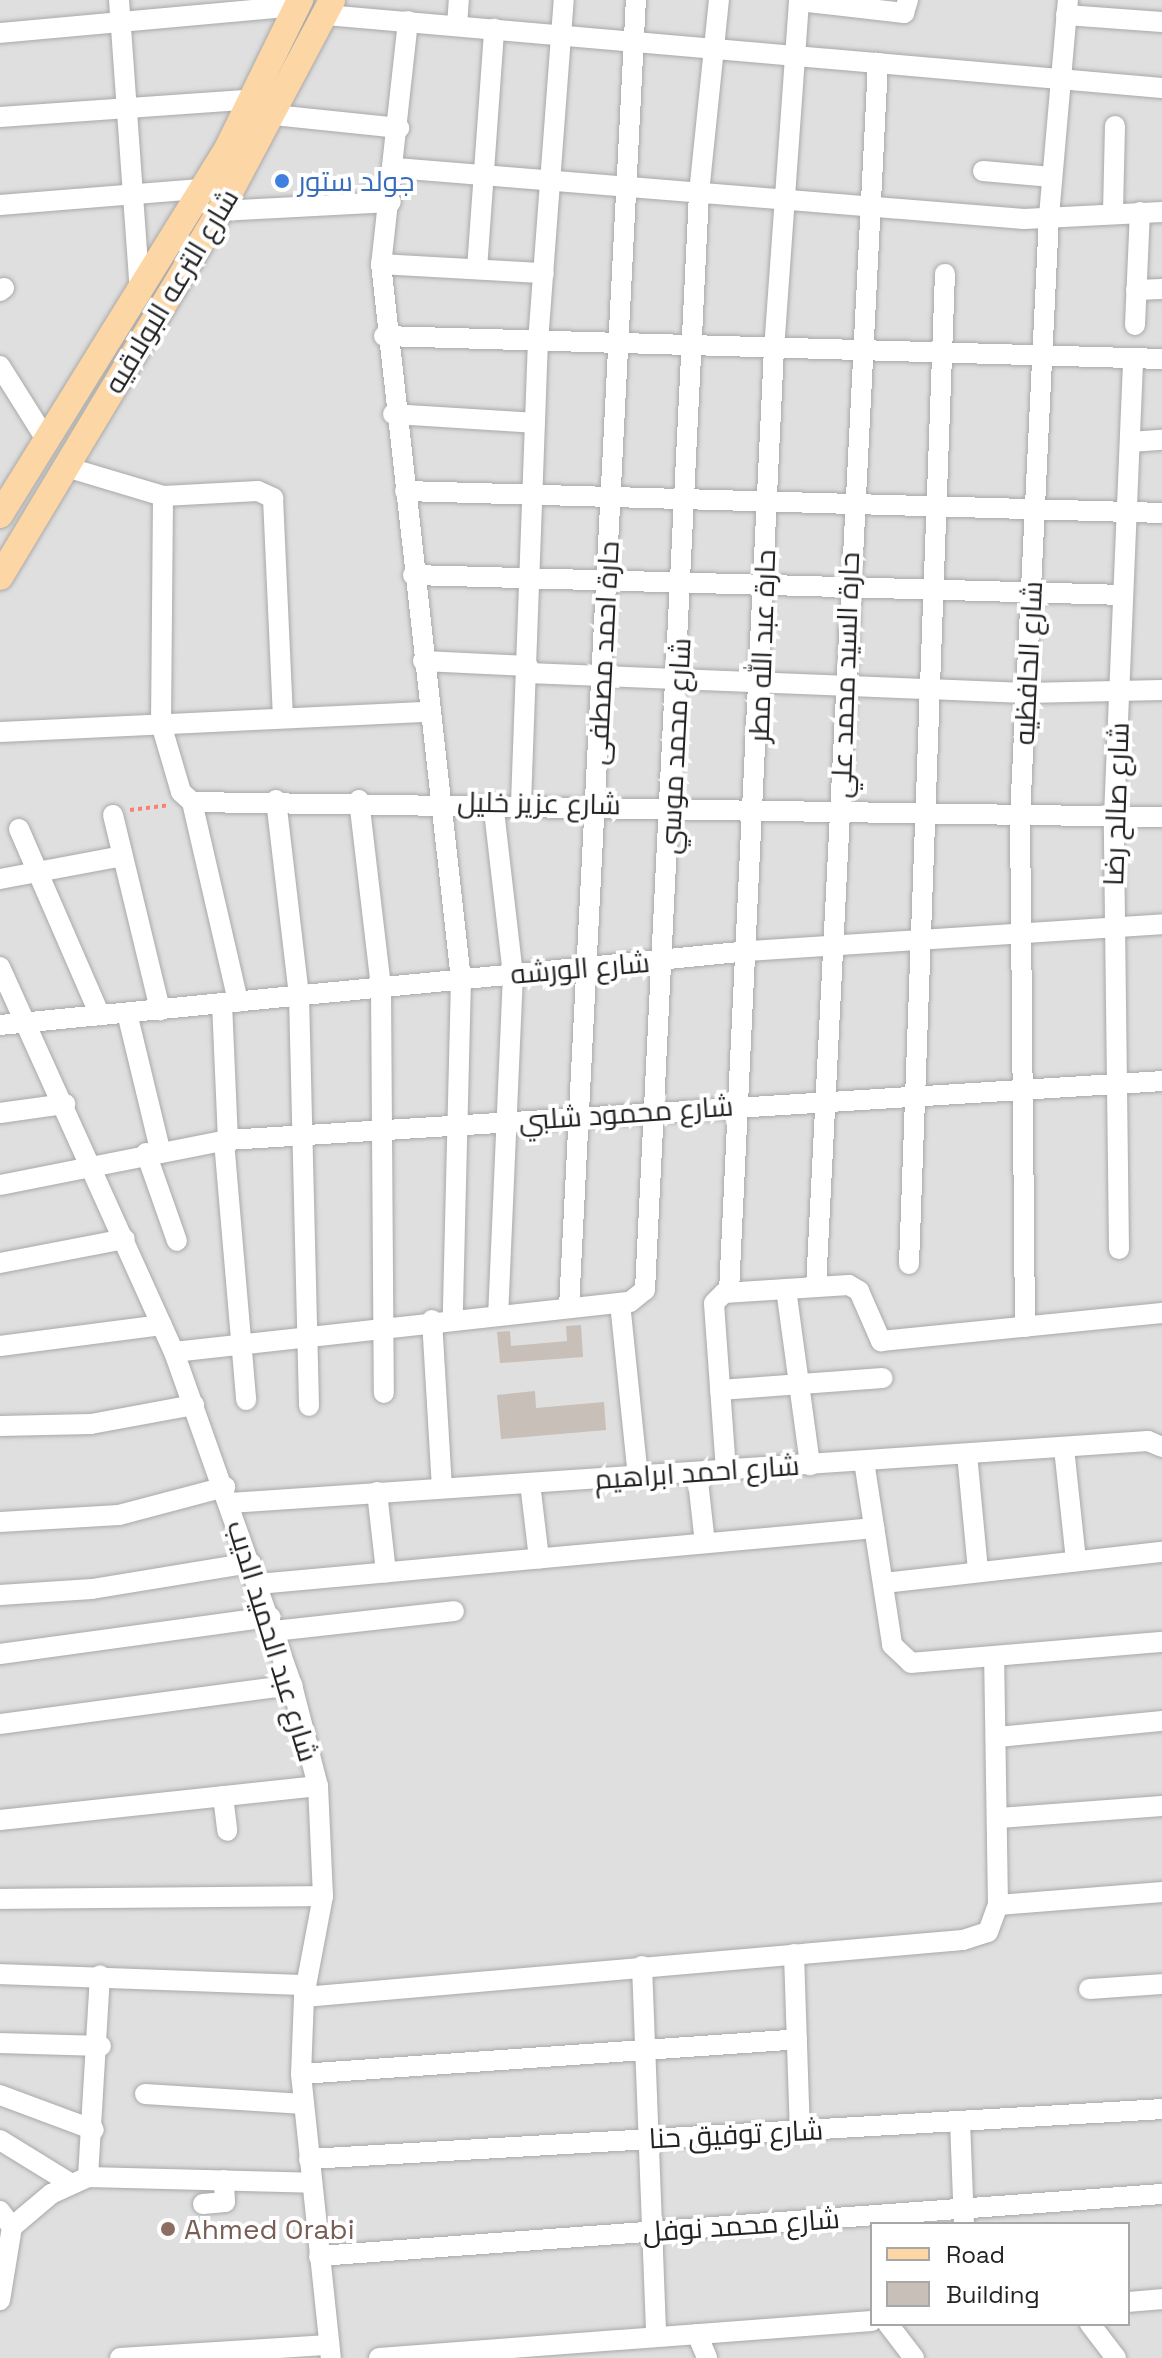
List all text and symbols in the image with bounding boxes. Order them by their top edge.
place label: جولد ستور [298,164,415,198]
marker: جولد ستور [273,172,291,190]
street label: شارع الترعه البولاقيه [97,183,245,399]
street label: حارة احمد مصطفى [580,540,626,766]
street label: حارة عبد الله مطر [742,549,782,743]
street label: حارة السيد محمد علي [824,551,866,799]
street label: شارع الحافظيه [1007,580,1049,746]
street label: شارع محمد موسي [653,637,697,855]
street label: شارع صالح رضا [1096,722,1136,886]
street label: شارع عزيز خليل [457,785,621,821]
street label: شارع الورشه [509,945,651,991]
street label: شارع محمود شلبي [518,1089,734,1137]
street label: شارع احمد ابراهيم [593,1448,801,1496]
street label: شارع عبد الحميد الديب [220,1516,326,1766]
street label: شارع توفيق حنا [648,2113,824,2155]
street label: شارع محمد نوفل [641,2201,841,2249]
place label: Ahmed Orabi [184,2212,354,2246]
marker: Ahmed Orabi [159,2220,177,2238]
legend [870,2222,1130,2326]
text: Road [946,2239,1005,2270]
text: Building [946,2279,1040,2310]

